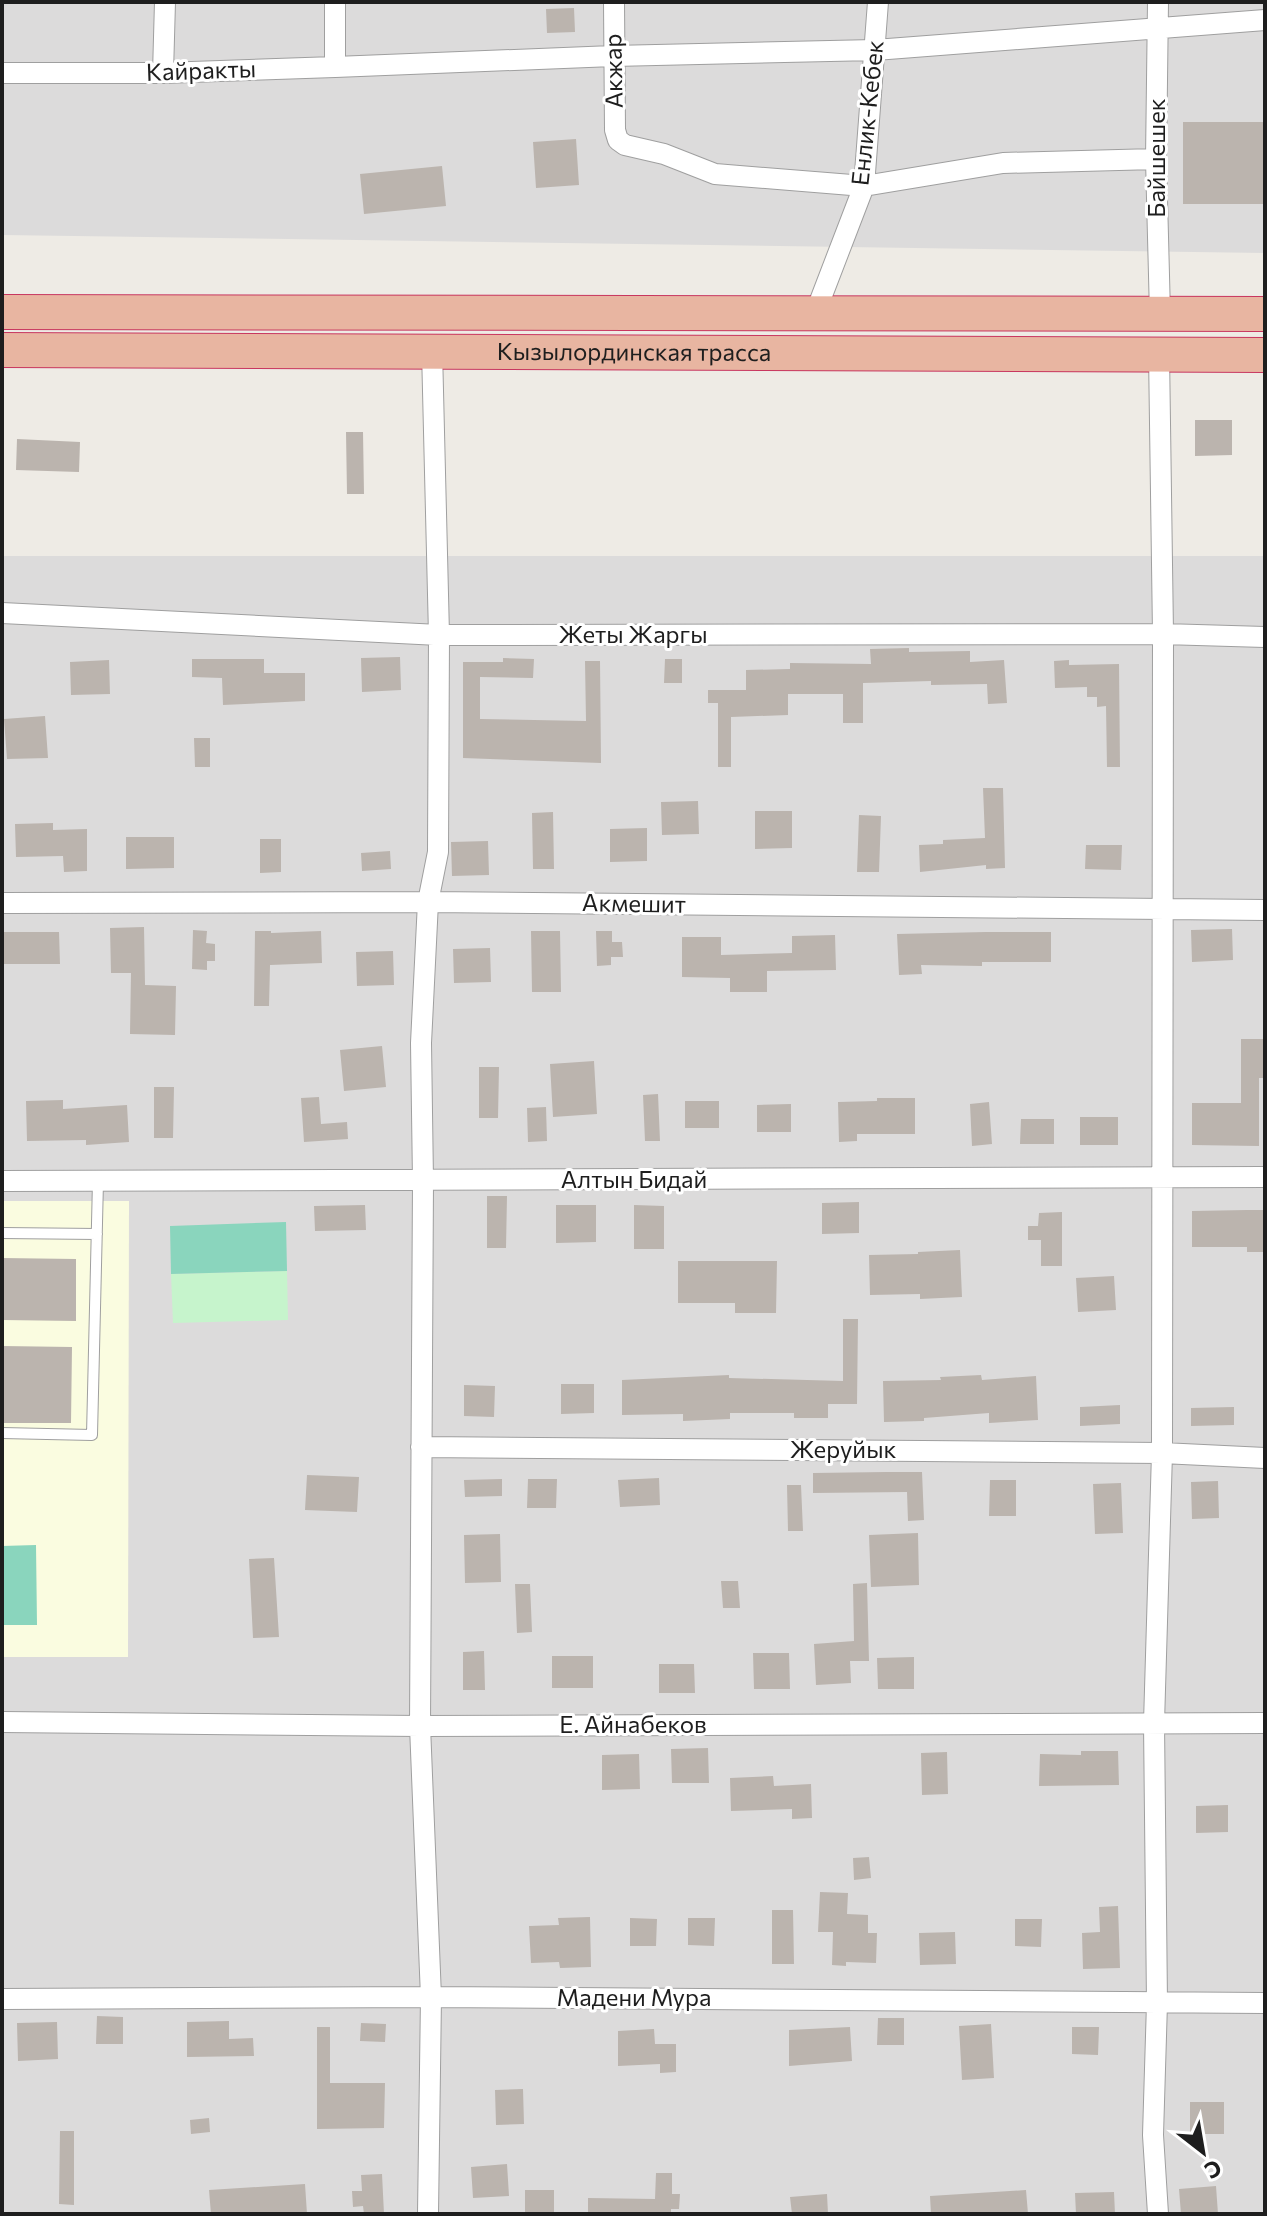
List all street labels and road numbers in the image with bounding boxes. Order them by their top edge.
street label: Акжар [597,33,628,109]
street label: Енлик-Кебек [844,39,889,187]
street label: Кайракты [145,53,257,86]
street label: Байшешек [1141,98,1170,218]
street label: Кызылординская трасса [497,336,771,366]
street label: Жеты Жаргы [558,619,708,648]
street label: Акмешит [582,887,686,918]
street label: Алтын Бидай [561,1164,707,1193]
street label: Жеруйык [790,1434,897,1463]
street label: Е. Айнабеков [559,1709,707,1738]
street label: Мадени Мура [556,1982,712,2011]

